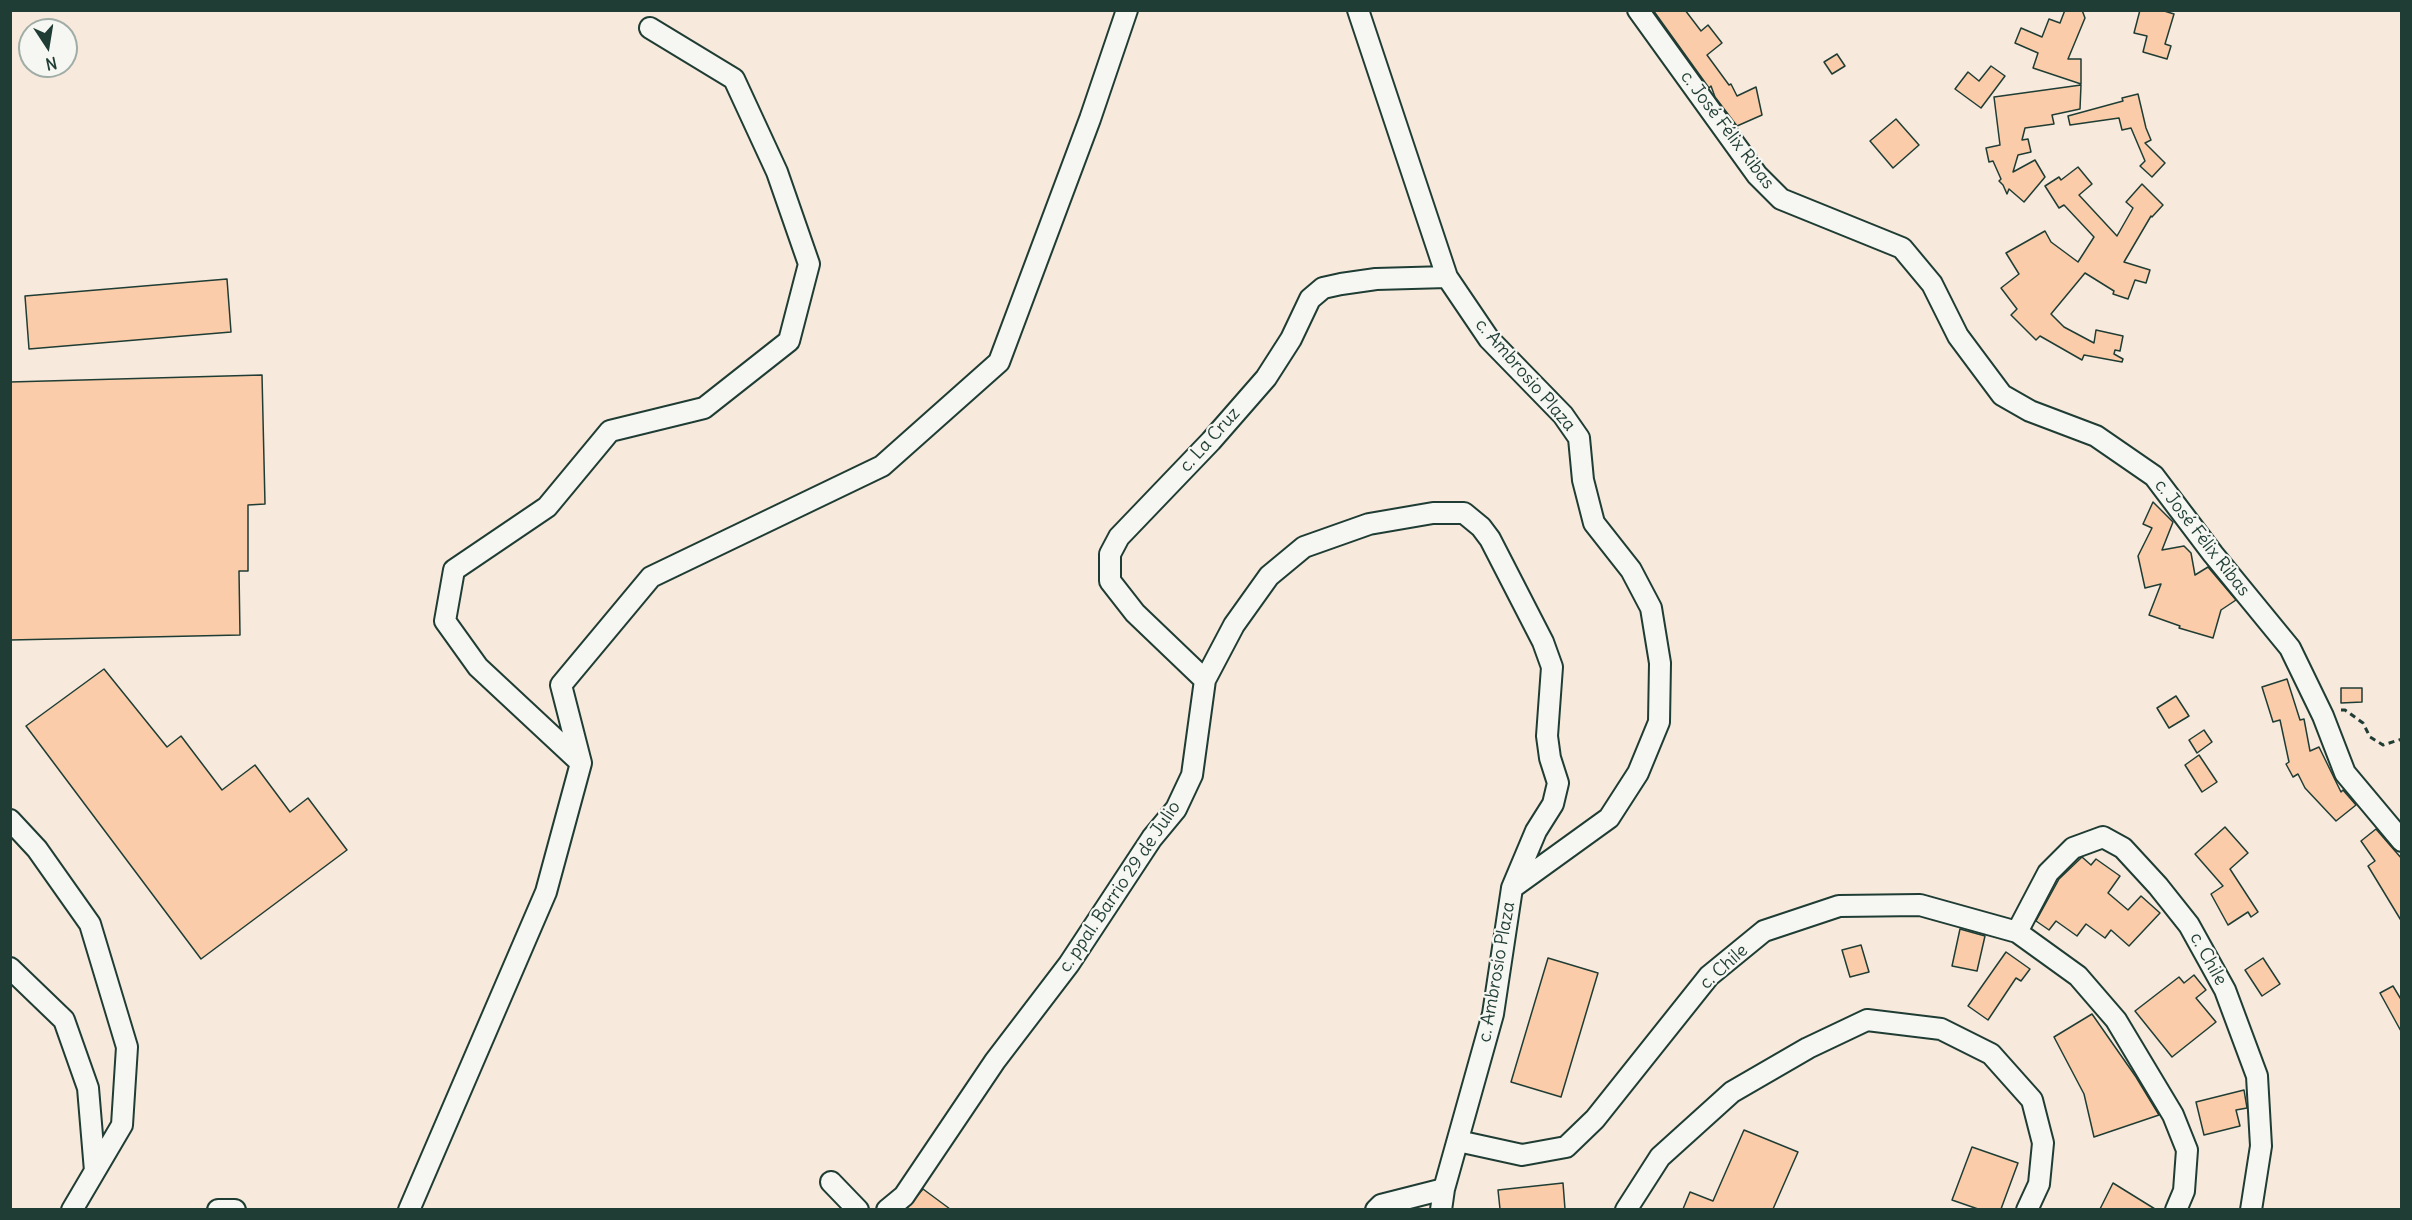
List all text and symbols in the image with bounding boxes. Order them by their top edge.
north arrow [18,18,78,78]
text: N [44,53,59,75]
street label: c. José Félix Ribas [1675,67,1779,193]
street label: c. Ambrosio Plaza [1470,314,1580,436]
street label: c. La Cruz [1175,403,1245,477]
street label: c. José Félix Ribas [2150,475,2254,601]
street label: c. ppal. Barrio 29 de Julio [1055,797,1185,977]
street label: c. Ambrosio Plaza [1474,900,1520,1044]
street label: c. Chile [2185,929,2231,989]
street label: c. Chile [1696,940,1752,994]

